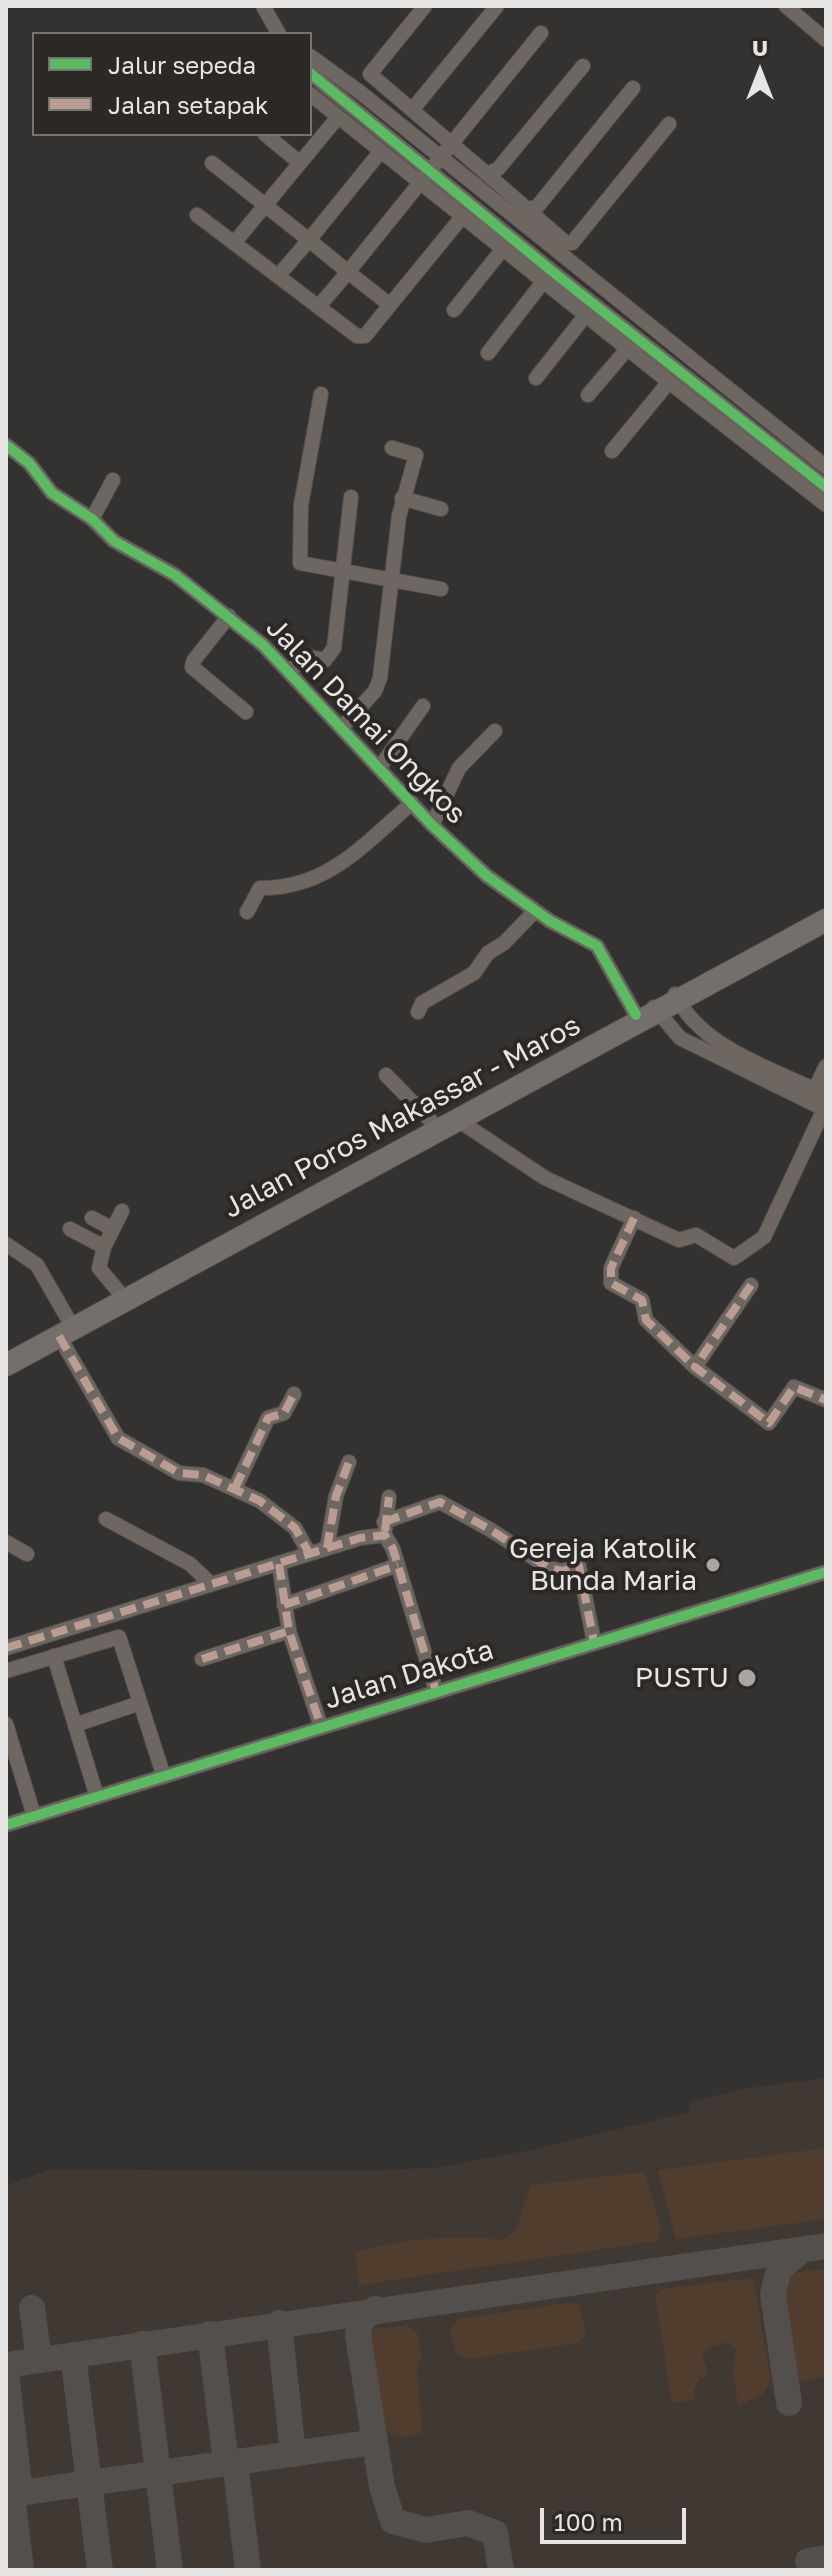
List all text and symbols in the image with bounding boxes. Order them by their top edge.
legend [32,32,312,136]
north arrow [720,32,800,112]
text: U [752,34,768,61]
text: Jalur sepeda [108,50,256,79]
text: Jalan setapak [108,90,269,119]
street label: Jalan Damai Ongkos [259,611,473,831]
street label: Jalan Poros Makassar - Maros [218,1009,586,1225]
place label: Gereja Katolik Bunda Maria [509,1532,697,1598]
marker: Gereja Katolik Bunda Maria [704,1556,722,1574]
street label: Jalan Dakota [320,1633,498,1717]
place label: PUSTU [635,1661,729,1695]
marker: PUSTU [736,1667,758,1689]
scale bar [544,2492,690,2542]
text: 100 m [554,2507,623,2536]

